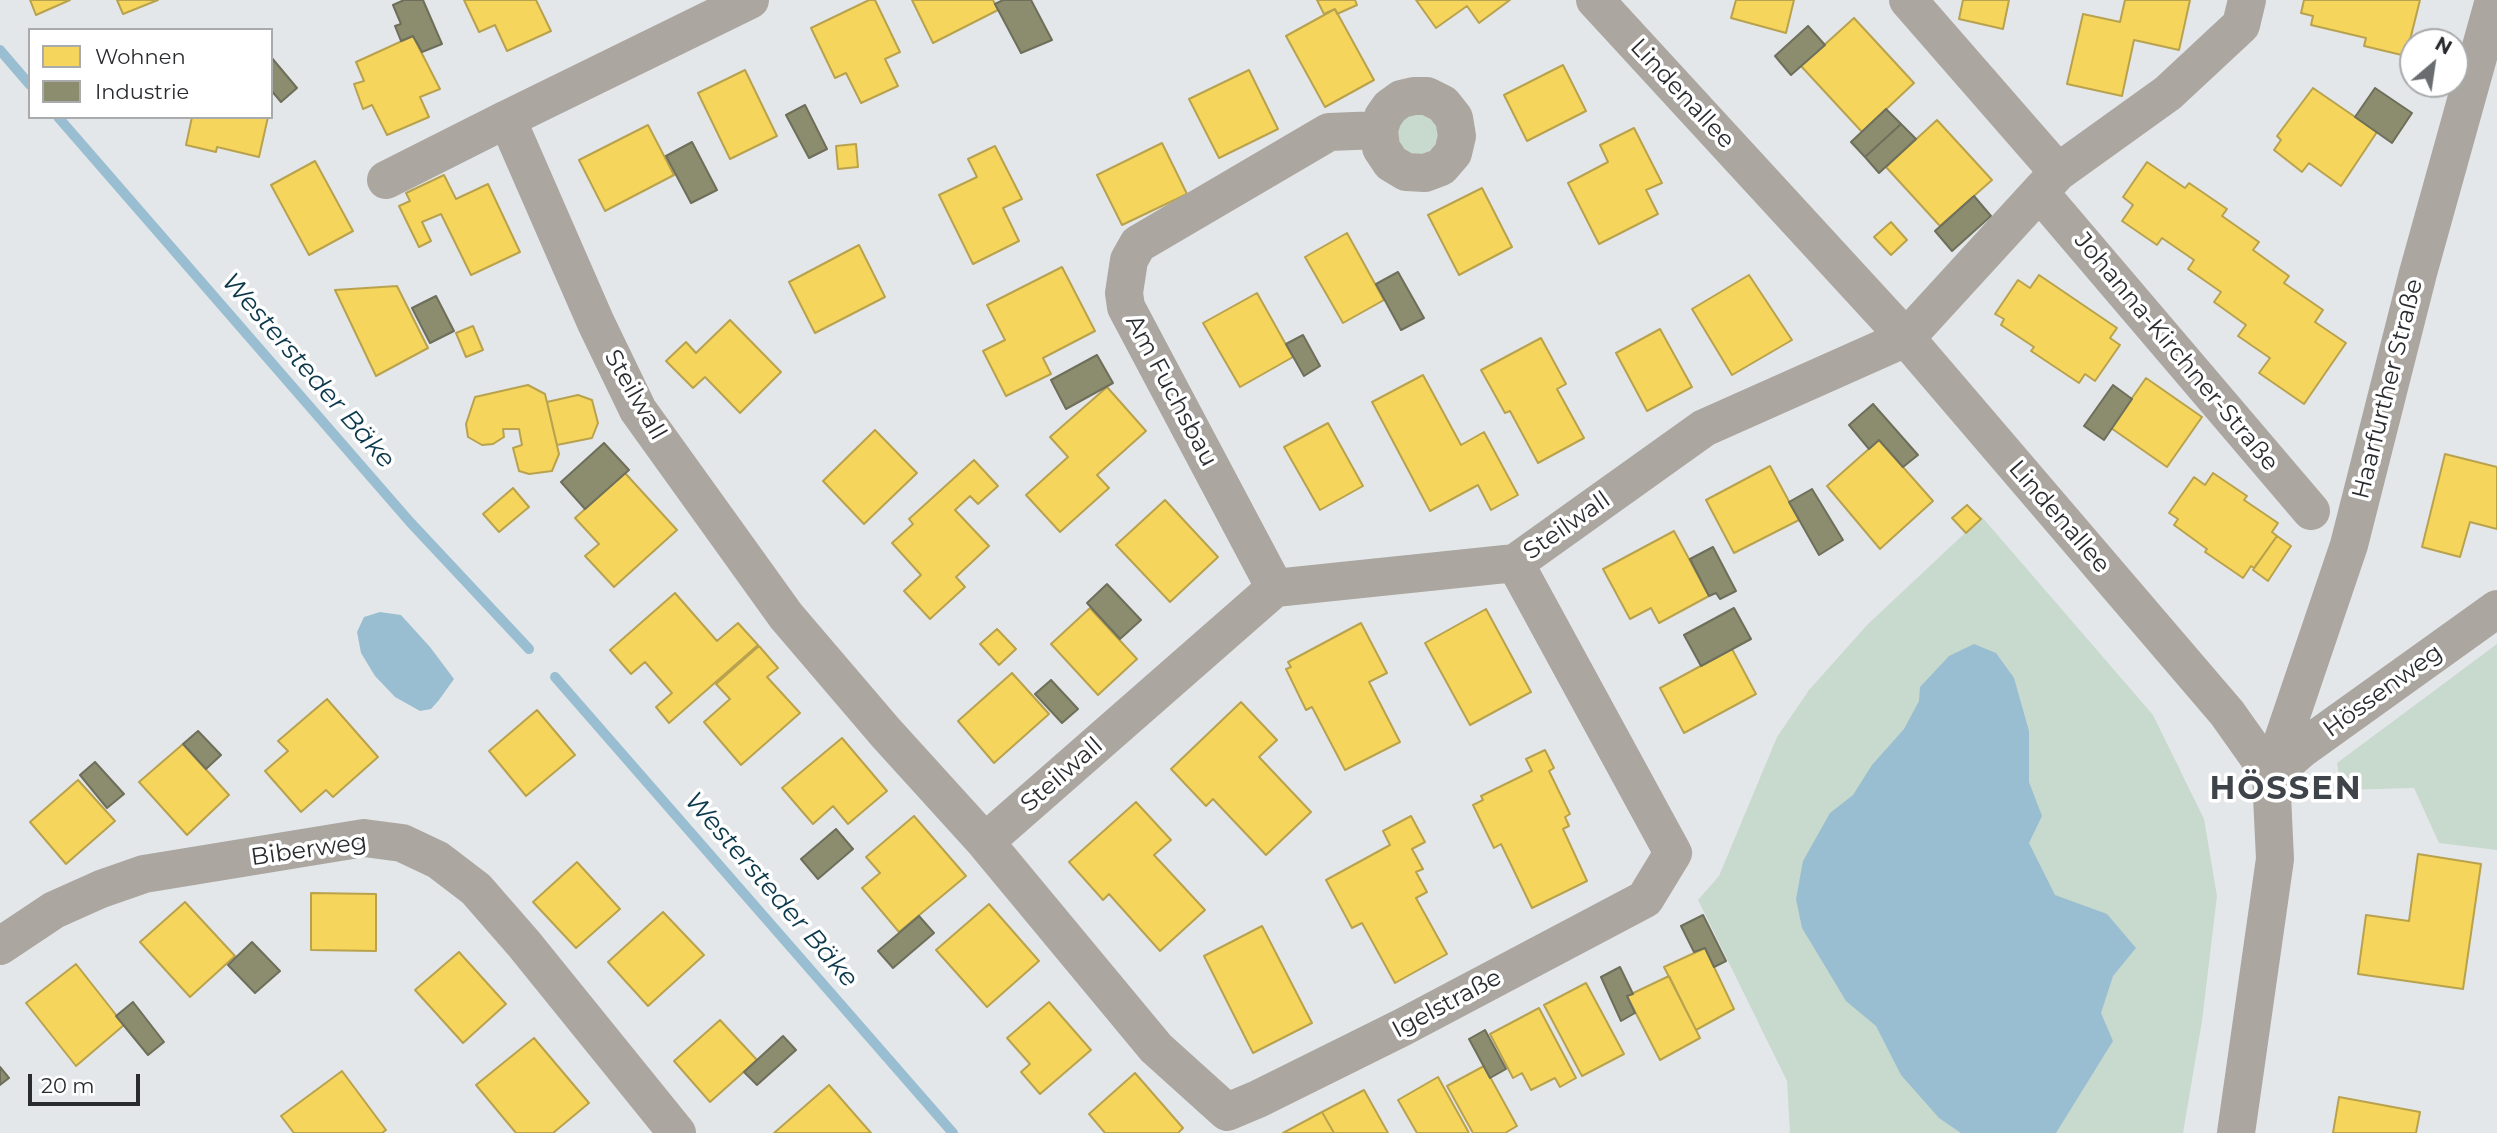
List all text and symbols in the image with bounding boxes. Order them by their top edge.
legend [28,28,273,119]
north arrow [2399,28,2469,98]
text: N [2431,32,2456,60]
street label: Lindenallee [1624,33,1740,155]
text: Wohnen [95,44,186,69]
text: Industrie [95,79,189,104]
street label: Johanna-Kirchner-Straße [2068,227,2284,477]
water label: Westersteder Bäke [215,267,401,475]
street label: Haarfurther Straße [2347,276,2429,502]
street label: Am Fuchsbau [1119,310,1223,472]
street label: Steilwall [598,345,672,445]
street label: Lindenallee [2002,455,2116,579]
street label: Steilwall [1518,486,1616,566]
street label: Hössenweg [2318,638,2448,744]
street label: Steilwall [1015,732,1109,818]
district label: HÖSSEN [2210,771,2362,809]
water label: Westersteder Bäke [678,786,864,994]
street label: Biberweg [249,828,369,872]
street label: Igelstraße [1388,963,1506,1045]
scale bar [32,1060,144,1104]
text: 20 m [41,1073,95,1098]

